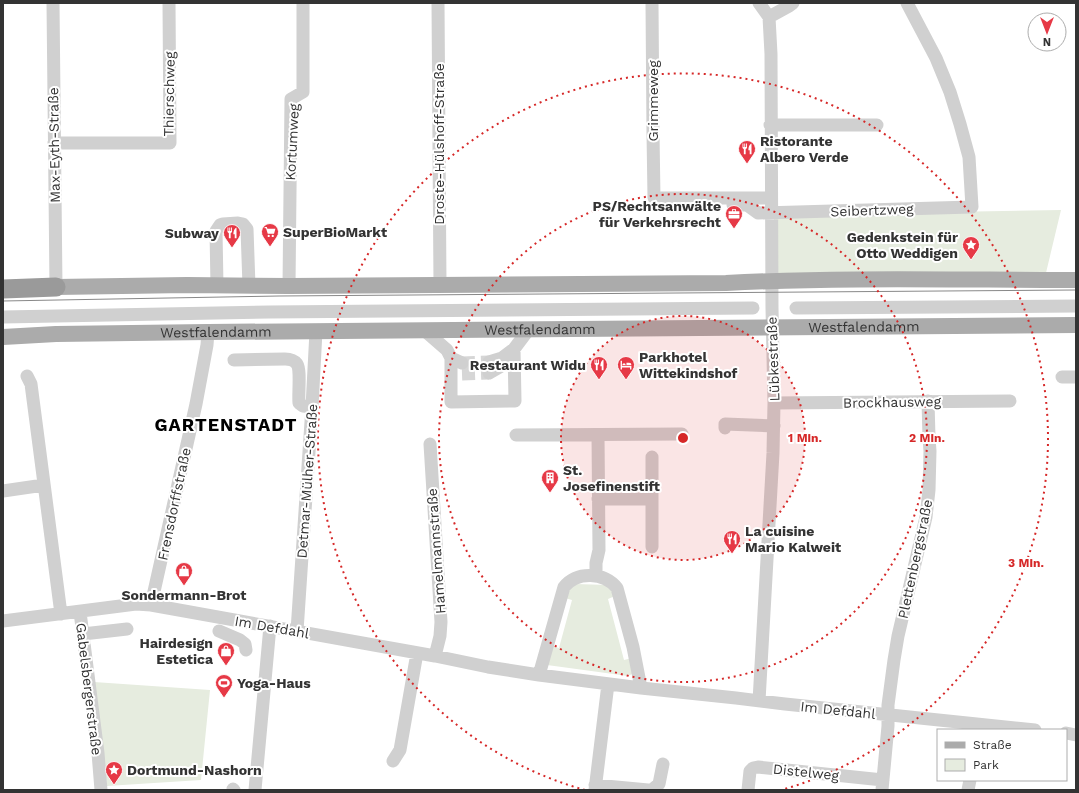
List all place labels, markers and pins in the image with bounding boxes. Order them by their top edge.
place label: Ristorante Albero Verde [760,133,849,165]
restaurant icon: Ristorante Albero Verde [737,139,757,164]
place label: PS/Rechtsanwälte für Verkehrsrecht [593,198,721,230]
office icon: PS/Rechtsanwälte für Verkehrsrecht [724,204,744,229]
supermarket icon: SuperBioMarkt [260,222,280,247]
restaurant icon: Subway [222,223,242,248]
place label: SuperBioMarkt [283,224,387,240]
place label: Subway [165,225,219,241]
place label: Gedenkstein für Otto Weddigen [847,229,958,261]
place icon: Gedenkstein für Otto Weddigen [961,235,981,260]
place label: Parkhotel Wittekindshof [639,349,738,381]
restaurant icon: Restaurant Widu [589,355,609,380]
hotel icon: Parkhotel Wittekindshof [616,355,636,380]
place label: Restaurant Widu [470,357,586,373]
centre of rings [676,431,690,445]
place label: St. Josefinenstift [563,462,660,494]
building icon: St. Josefinenstift [540,468,560,493]
place label: La cuisine Mario Kalweit [745,523,841,555]
restaurant icon: La cuisine Mario Kalweit [722,529,742,554]
shop icon: Sondermann-Brot [174,561,194,586]
place label: Sondermann-Brot [122,587,247,603]
place label: Hairdesign Estetica [140,635,214,667]
shop icon: Hairdesign Estetica [216,641,236,666]
sports icon: Yoga-Haus [214,673,234,698]
place label: Yoga-Haus [237,675,311,691]
place icon: Dortmund-Nashorn [104,760,124,785]
place label: Dortmund-Nashorn [127,762,262,778]

